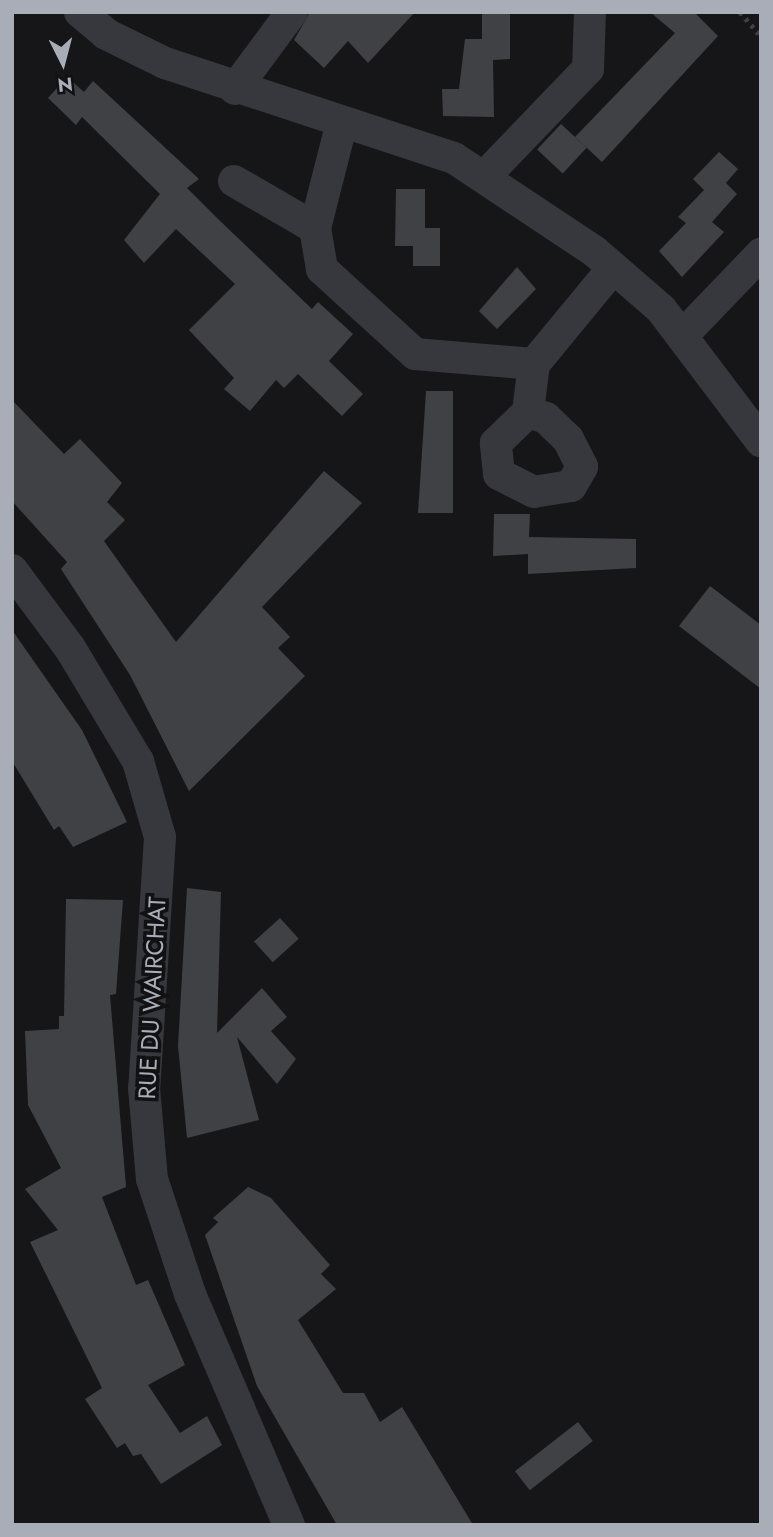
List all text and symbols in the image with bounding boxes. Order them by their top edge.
north arrow [28,28,98,98]
text: N [56,70,74,99]
street label: RUE DU WAIRCHAT [132,896,172,1100]

